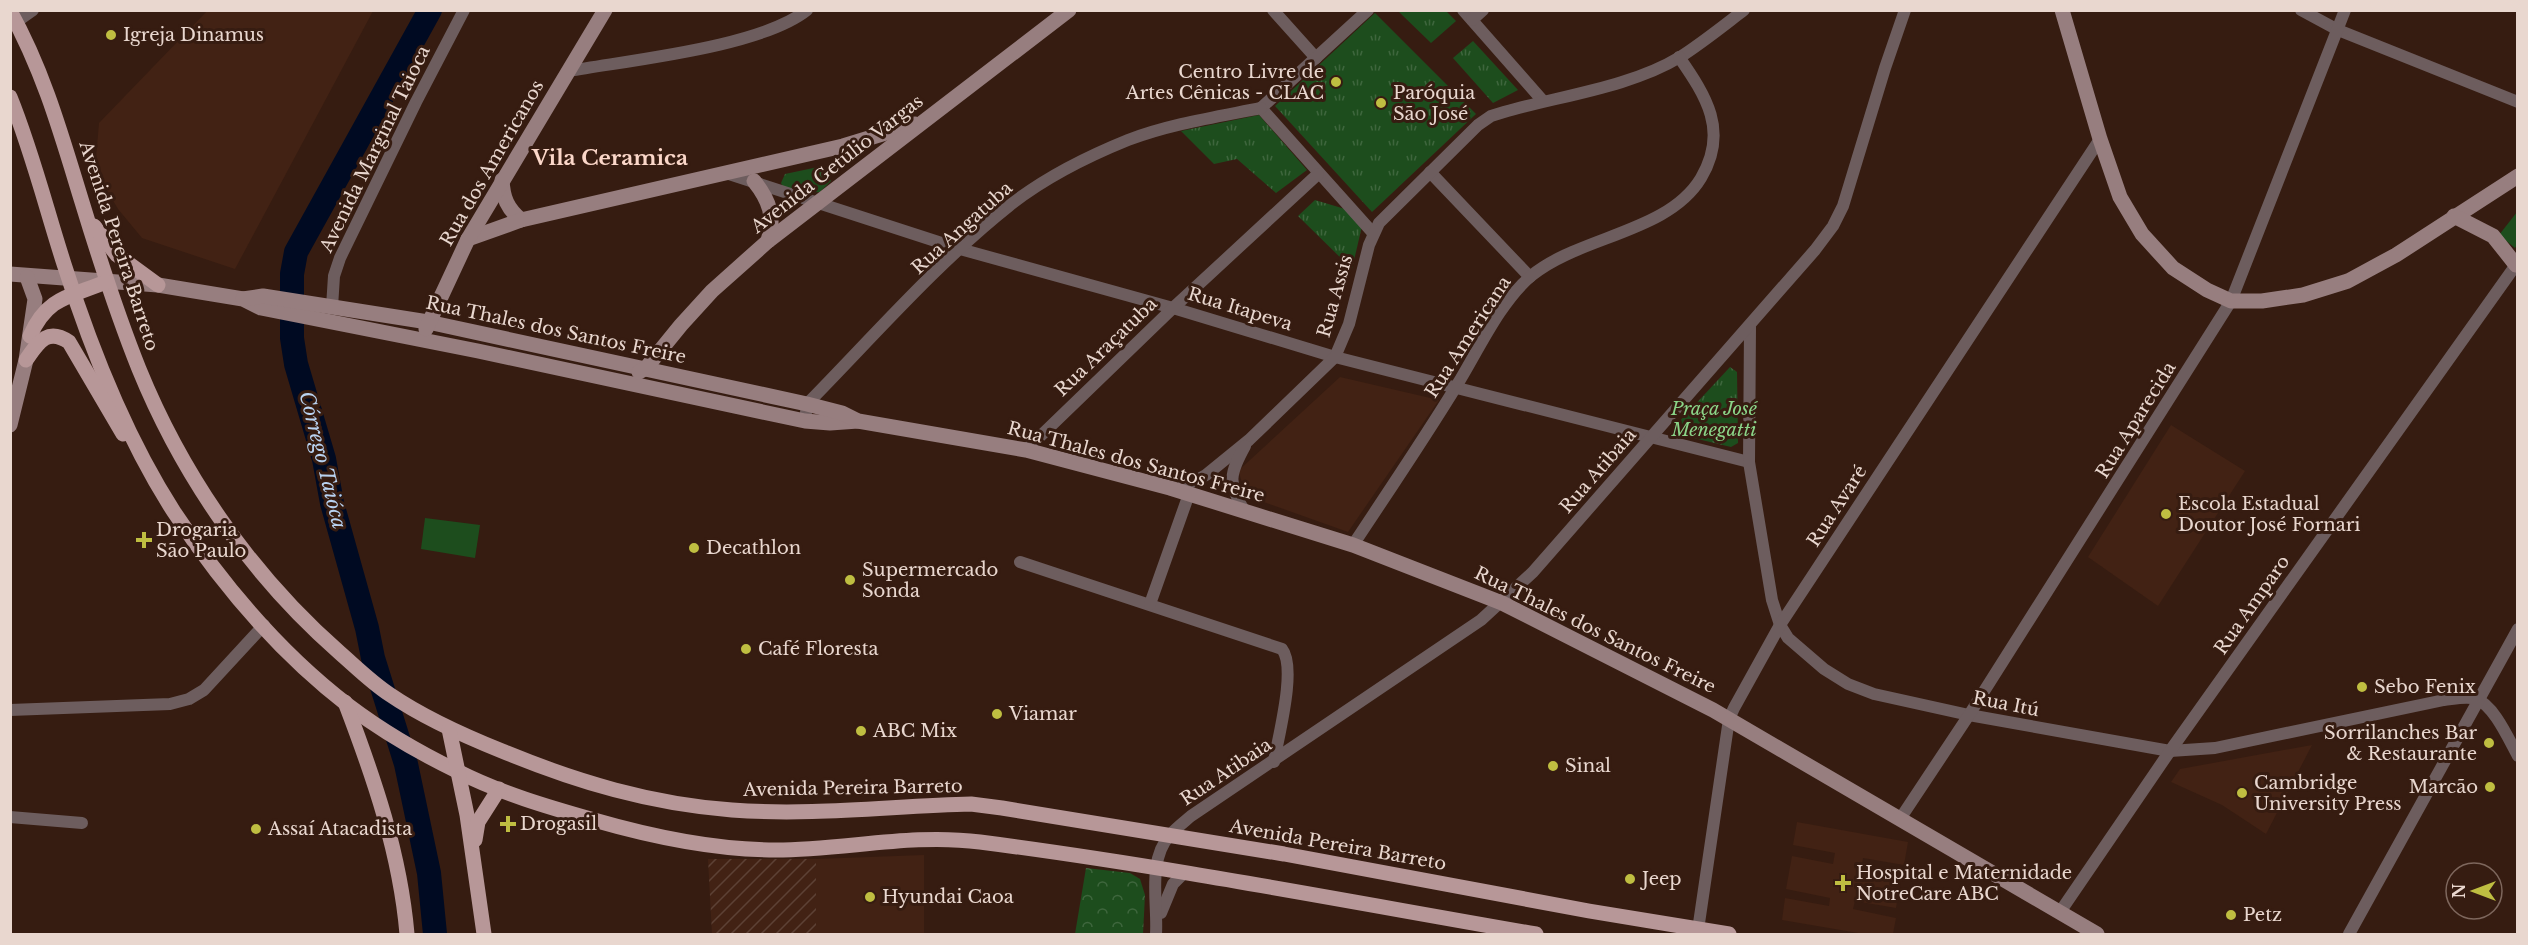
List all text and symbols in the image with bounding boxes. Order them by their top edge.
place label: Igreja Dinamus [123,24,264,46]
marker: Igreja Dinamus [104,28,118,42]
street label: Avenida Marginal Taioca [315,42,435,257]
place label: Centro Livre de Artes Cênicas - CLAC [1125,61,1324,104]
marker: Centro Livre de Artes Cênicas - CLAC [1329,75,1343,89]
street label: Rua dos Americanos [435,76,549,250]
place label: Paróquia São José [1393,82,1475,125]
street label: Avenida Getúlio Vargas [746,90,927,239]
marker: Paróquia São José [1374,96,1388,110]
street label: Avenida Pereira Barreto [74,137,163,354]
district label: Vila Ceramica [531,145,688,171]
street label: Rua Angatuba [907,177,1017,279]
street label: Rua Assis [1313,252,1357,340]
street label: Rua Americana [1420,272,1516,402]
street label: Rua Itapeva [1185,283,1295,335]
street label: Rua Thales dos Santos Freire [424,292,688,368]
street label: Rua Araçatuba [1050,293,1162,401]
street label: Rua Aparecida [2091,358,2181,482]
water label: Córrego Taióca [294,389,352,531]
park label: Praça José Menegatti [1670,398,1759,441]
street label: Rua Thales dos Santos Freire [1005,417,1267,507]
street label: Rua Atibaia [1555,424,1641,518]
street label: Rua Avaré [1802,461,1872,551]
place label: Escola Estadual Doutor José Fornari [2178,493,2360,536]
marker: Escola Estadual Doutor José Fornari [2159,507,2173,521]
place label: Drogaria São Paulo [156,519,246,562]
marker: Drogaria São Paulo [137,533,151,547]
place label: Decathlon [706,537,801,559]
marker: Decathlon [687,541,701,555]
street label: Rua Amparo [2210,551,2294,659]
place label: Supermercado Sonda [862,559,998,602]
street label: Rua Thales dos Santos Freire [1471,562,1719,698]
marker: Supermercado Sonda [843,573,857,587]
place label: Café Floresta [758,638,878,660]
marker: Café Floresta [739,642,753,656]
place label: Sebo Fenix [2374,676,2476,698]
marker: Sebo Fenix [2355,680,2369,694]
street label: Rua Itú [1971,687,2041,721]
place label: Viamar [1008,703,1077,725]
marker: Viamar [990,707,1004,721]
place label: ABC Mix [872,720,957,742]
place label: Sorrilanches Bar & Restaurante [2324,722,2477,765]
marker: ABC Mix [854,724,868,738]
street label: Rua Atibaia [1176,733,1276,810]
marker: Sorrilanches Bar & Restaurante [2482,736,2496,750]
place label: Sinal [1565,755,1611,777]
marker: Sinal [1546,759,1560,773]
place label: Cambridge University Press [2254,772,2402,815]
street label: Avenida Pereira Barreto [742,775,963,801]
place label: Marcão [2409,776,2478,798]
marker: Marcão [2483,780,2497,794]
marker: Cambridge University Press [2235,786,2249,800]
place label: Drogasil [520,813,597,835]
street label: Avenida Pereira Barreto [1227,815,1448,875]
marker: Drogasil [501,817,515,831]
place label: Assaí Atacadista [267,818,412,840]
marker: Assaí Atacadista [249,822,263,836]
north arrow [2444,861,2504,921]
place label: Hospital e Maternidade NotreCare ABC [1856,862,2072,905]
place label: Jeep [1640,868,1682,890]
marker: Jeep [1623,872,1637,886]
marker: Hospital e Maternidade NotreCare ABC [1834,874,1852,892]
text: N [2449,883,2469,899]
place label: Hyundai Caoa [882,886,1014,908]
marker: Hyundai Caoa [863,890,877,904]
place label: Petz [2243,904,2282,926]
marker: Petz [2224,908,2238,922]

